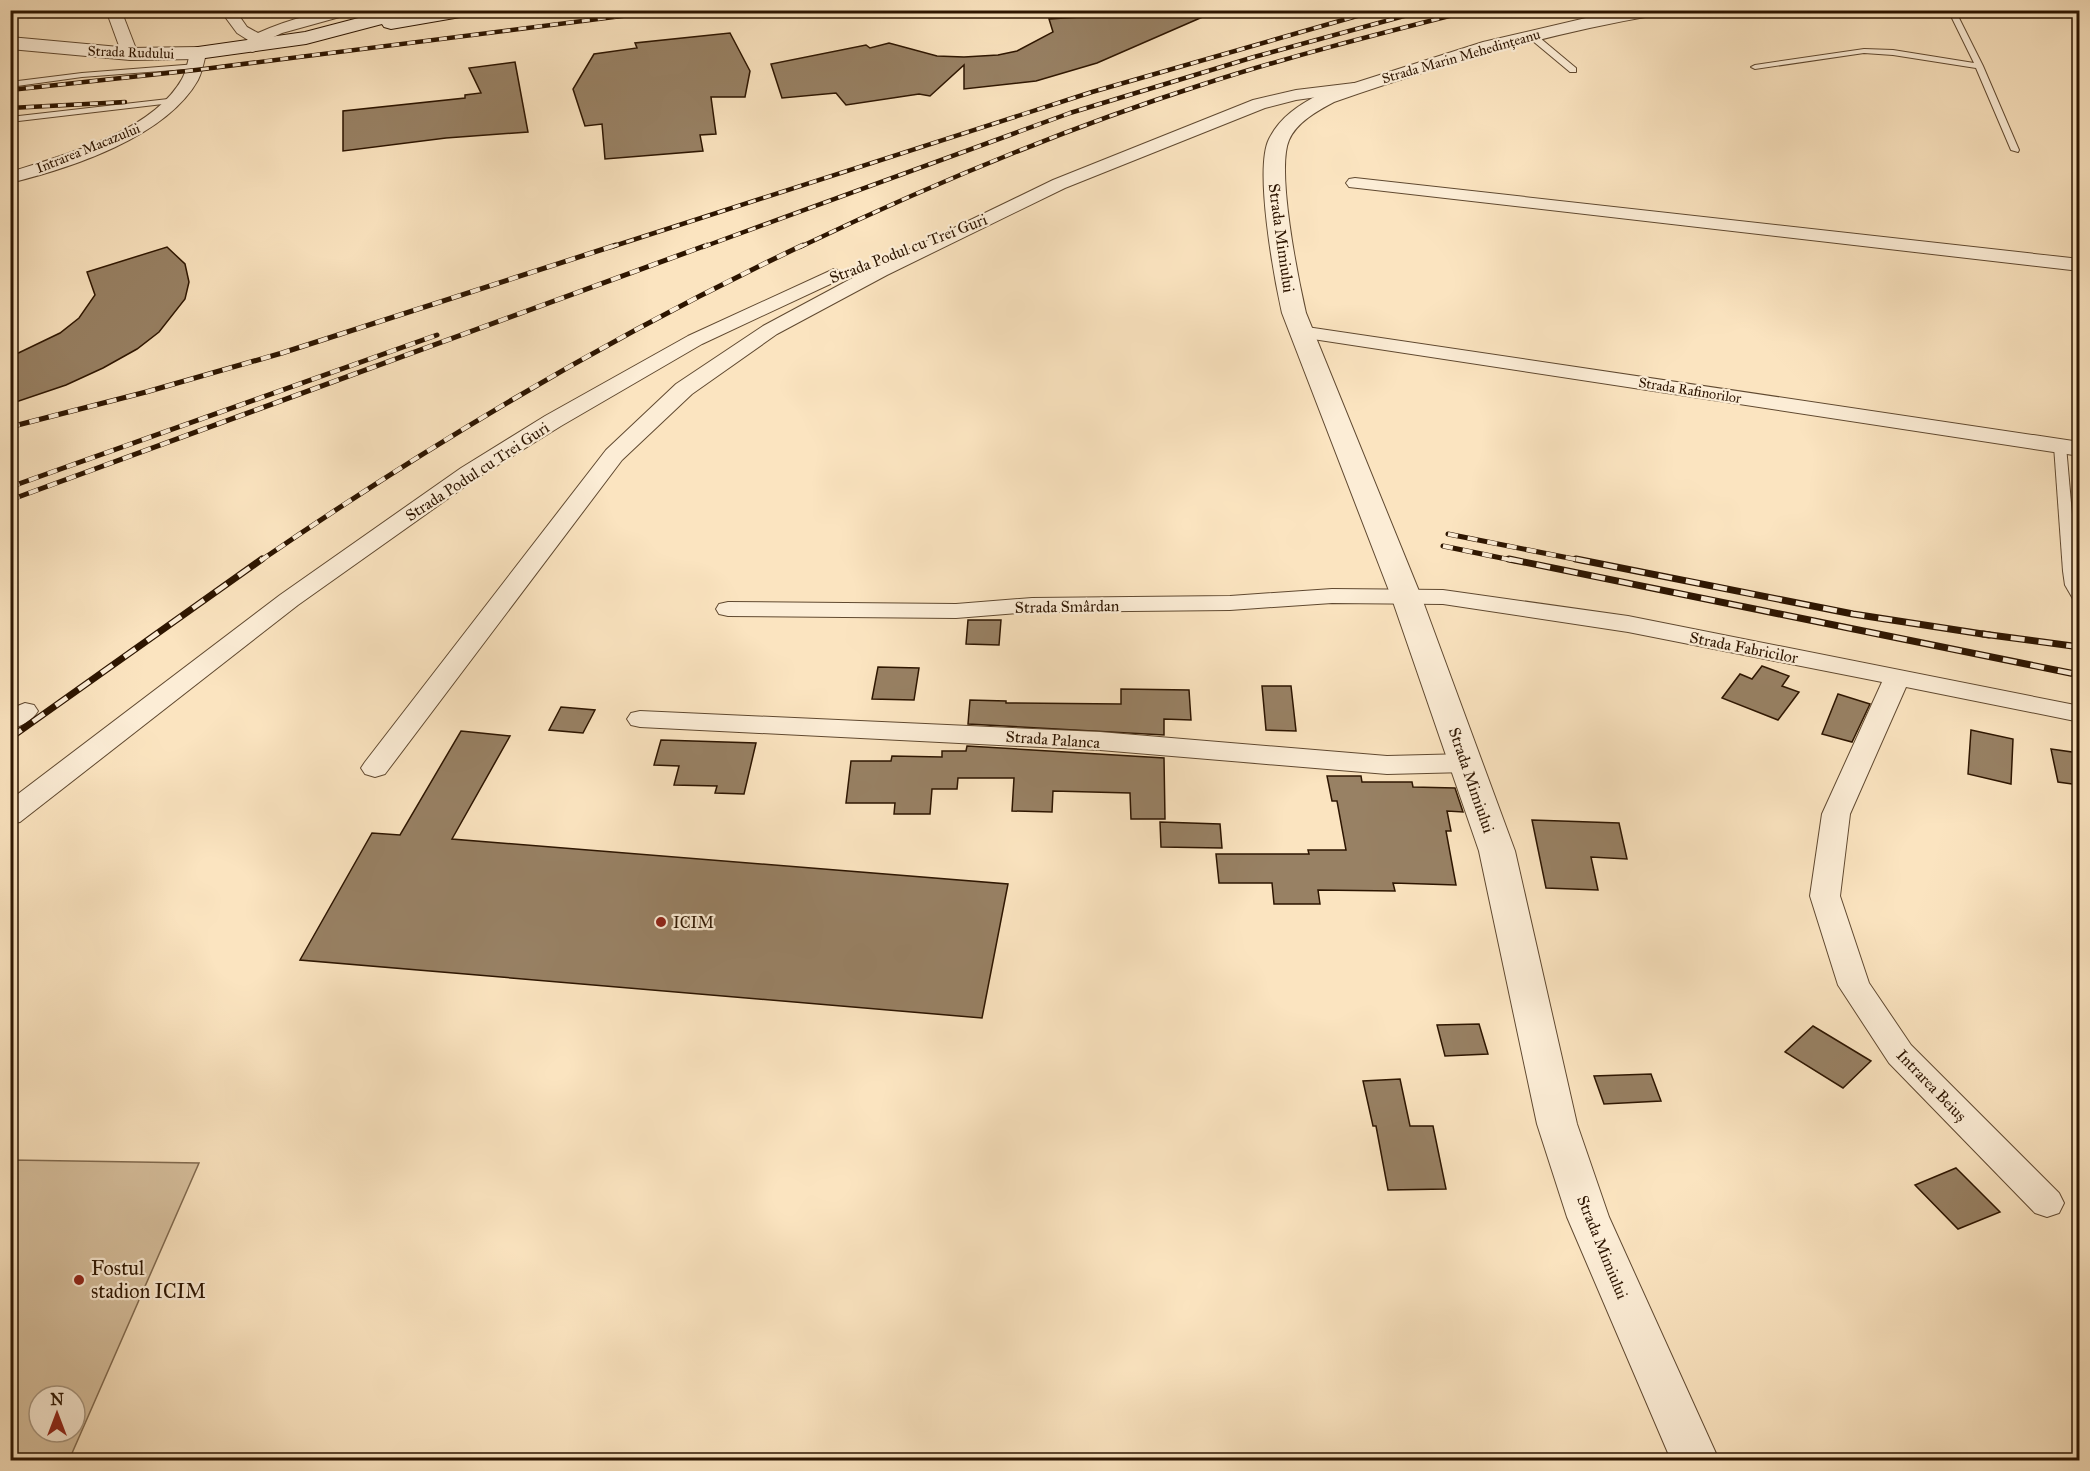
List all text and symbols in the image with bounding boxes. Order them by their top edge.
street label: Strada Marin Mehedințeanu [1380,26,1543,87]
street label: Strada Rudului [87,42,175,63]
street label: Intrarea Macazului [34,120,143,177]
street label: Strada Mimiului [1264,182,1299,295]
street label: Strada Podul cu Trei Guri [827,209,990,287]
street label: Strada Rafinorilor [1637,374,1743,407]
street label: Strada Podul cu Trei Guri [402,418,553,525]
street label: Strada Smârdan [1015,596,1120,617]
street label: Strada Fabricilor [1688,628,1800,667]
street label: Strada Mimiului [1445,725,1499,836]
street label: Strada Palanca [1005,727,1101,752]
place label: ICIM [673,913,714,932]
marker: ICIM [654,915,668,929]
street label: Intrarea Beiuș [1893,1045,1971,1125]
street label: Strada Mimiului [1573,1193,1632,1302]
place label: Fostul stadion ICIM [91,1256,206,1303]
marker: Fostul stadion ICIM [72,1273,86,1287]
north arrow [27,1384,87,1444]
text: N [50,1390,64,1409]

